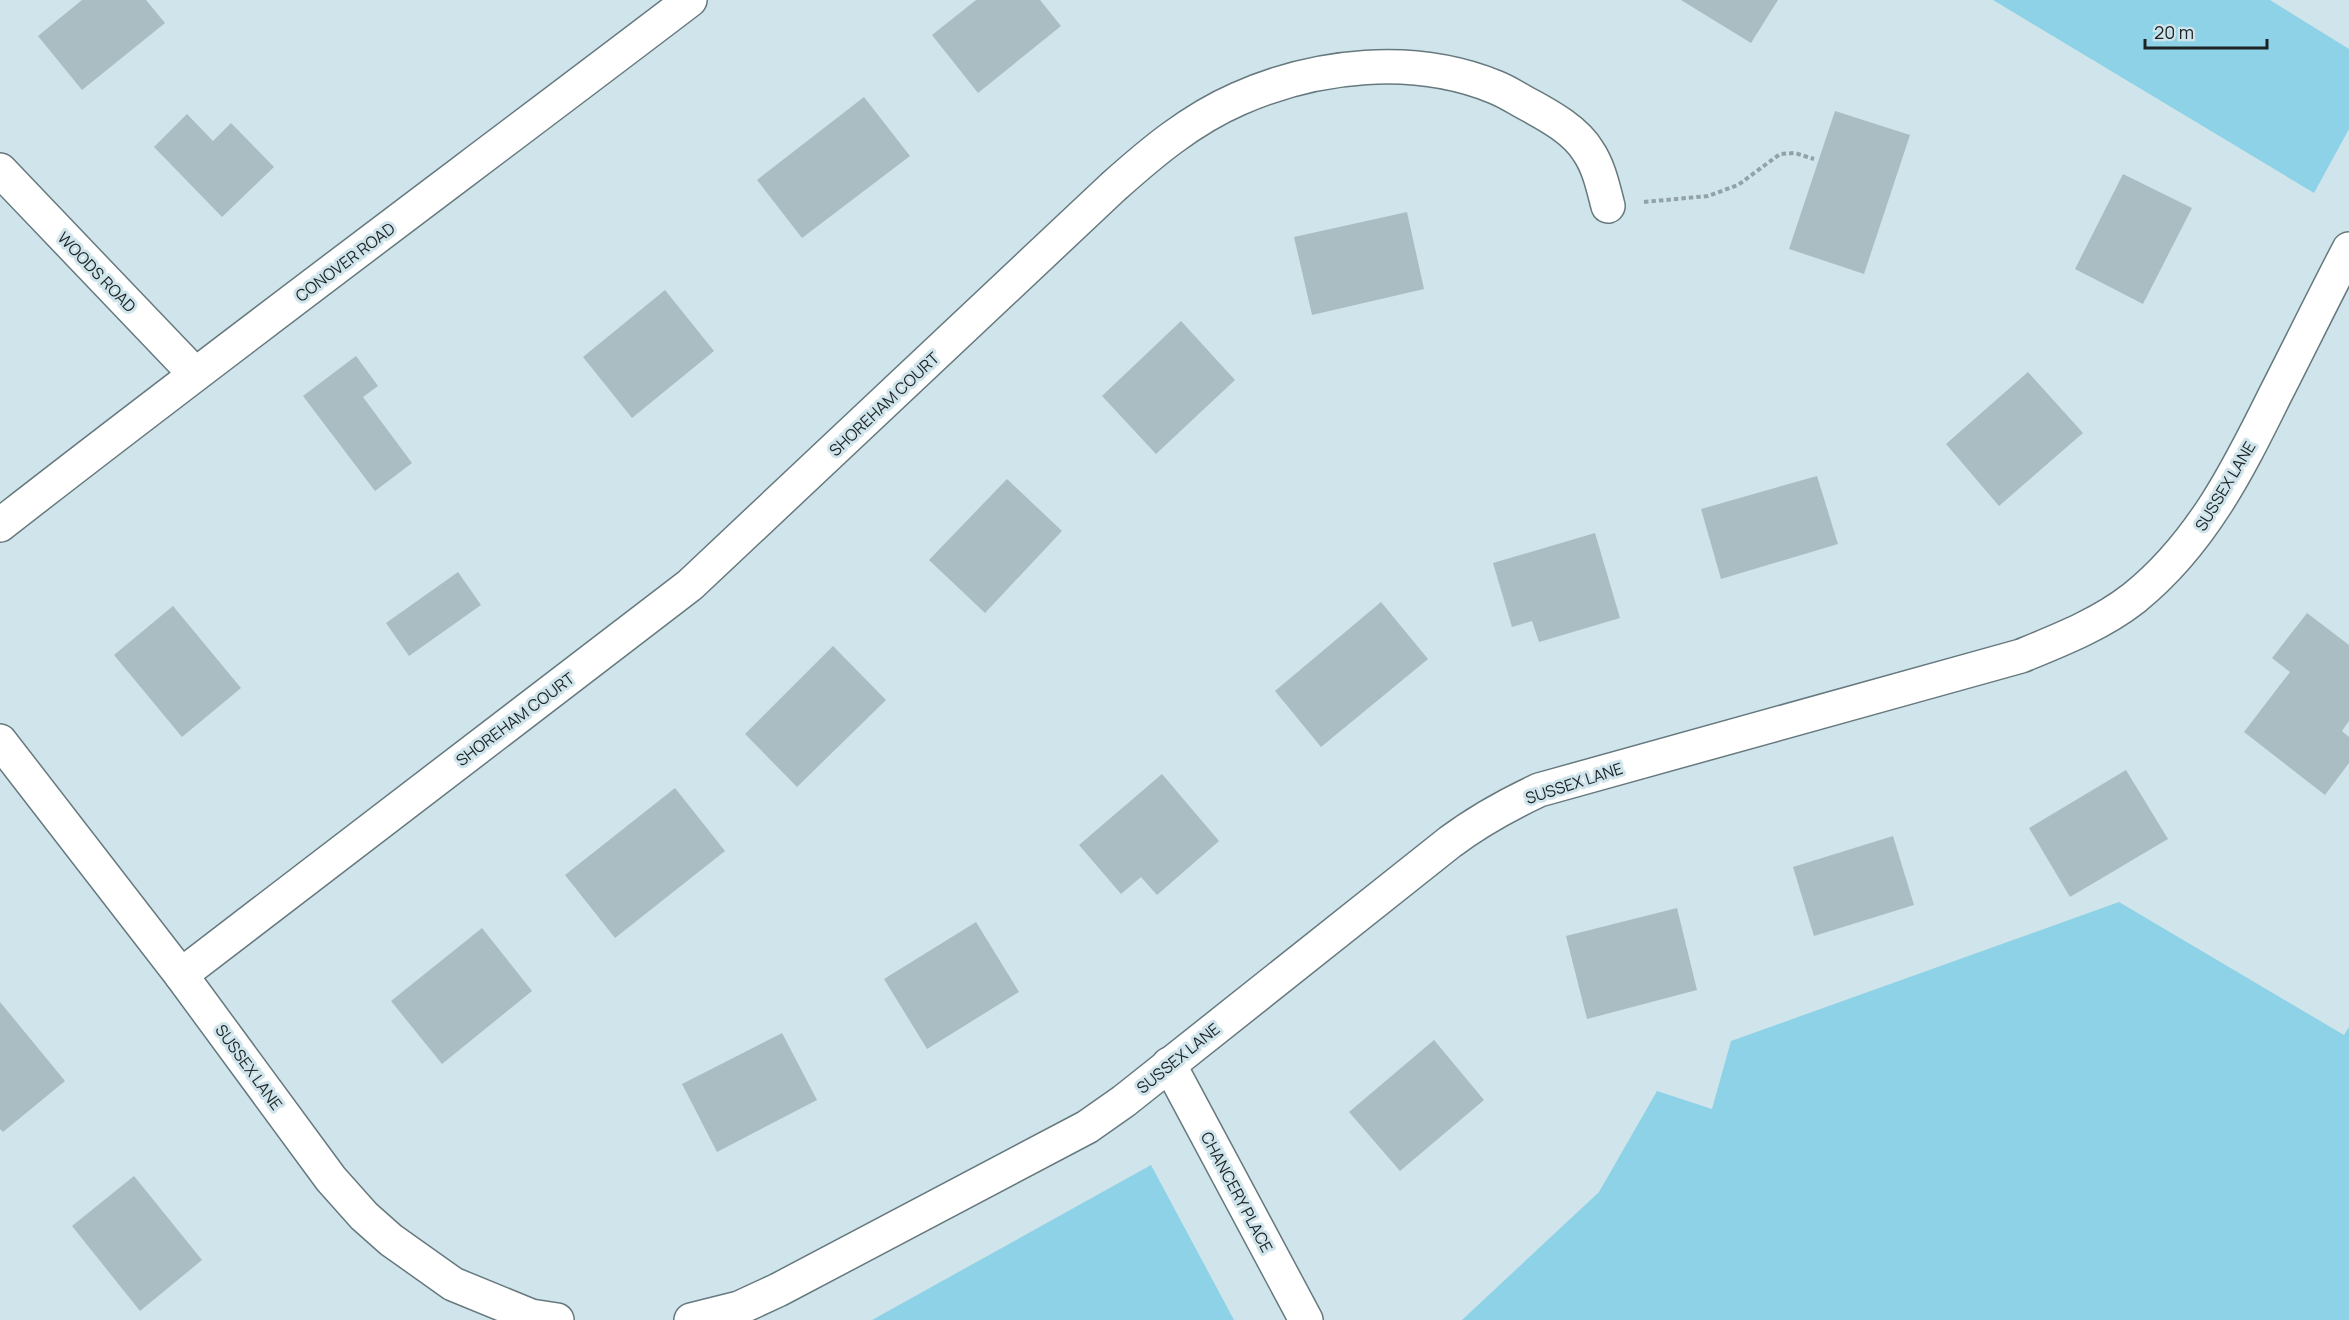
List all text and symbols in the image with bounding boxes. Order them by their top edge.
scale bar [2145,12,2266,50]
text: 20 m [2154,20,2194,44]
street label: CONOVER ROAD [291,217,399,307]
street label: WOODS ROAD [53,227,141,317]
street label: SHOREHAM COURT [824,347,944,461]
street label: SUSSEX LANE [2190,437,2260,535]
street label: SHOREHAM COURT [451,667,579,771]
street label: SUSSEX LANE [1523,757,1625,809]
street label: SUSSEX LANE [1132,1018,1224,1098]
street label: SUSSEX LANE [210,1020,288,1114]
street label: CHANCERY PLACE [1196,1128,1278,1256]

